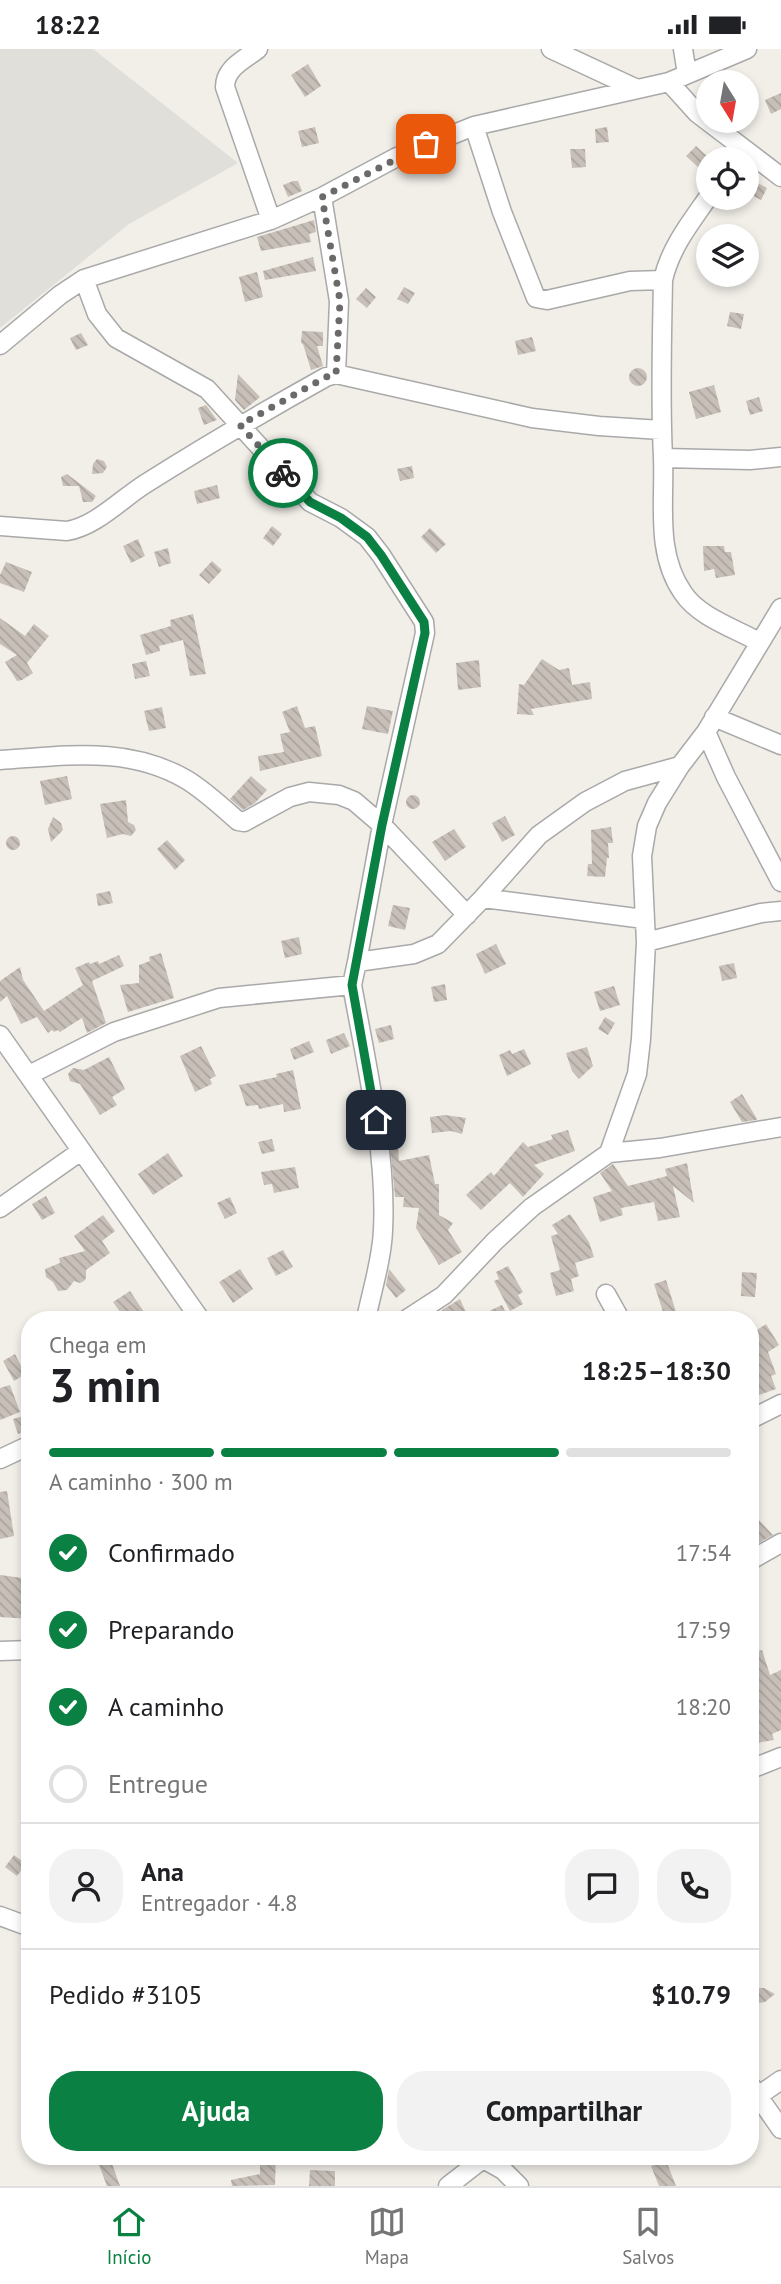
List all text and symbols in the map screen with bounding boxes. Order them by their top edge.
text: 18:22 [35,8,101,41]
north arrow [696,70,760,133]
map controls [696,70,759,287]
pin [396,114,456,174]
icon: bag [407,125,445,163]
button: locate [696,147,759,210]
button: layers [696,224,759,287]
courier [248,438,318,508]
icon: bike [264,454,302,492]
pin [346,1090,406,1150]
icon: home [357,1101,395,1139]
text: Chega em [49,1330,146,1359]
text: 18:25–18:30 [582,1354,731,1387]
text: 3 min [49,1355,161,1415]
text: A caminho · 300 m [49,1467,233,1496]
icon: check [49,1534,87,1572]
text: Confirmado [108,1536,235,1569]
text: 17:54 [676,1538,731,1567]
icon: check [49,1611,87,1649]
text: Preparando [108,1613,235,1646]
text: 17:59 [676,1615,731,1644]
icon: check [49,1688,87,1726]
text: A caminho [108,1690,224,1723]
text: 18:20 [676,1692,731,1721]
text: Entregue [108,1767,208,1800]
button: person [49,1849,123,1923]
button: chat [565,1849,639,1923]
button: phone [657,1849,731,1923]
text: Ana [141,1855,184,1888]
text: Entregador · 4.8 [141,1888,298,1917]
text: Pedido #3105 [49,1978,202,2011]
text: $10.79 [651,1978,731,2011]
button: Ajuda [49,2071,383,2151]
button: Compartilhar [397,2071,731,2151]
tab: Início [107,2203,151,2269]
tab: Mapa [365,2203,409,2269]
tab: Salvos [622,2203,674,2269]

